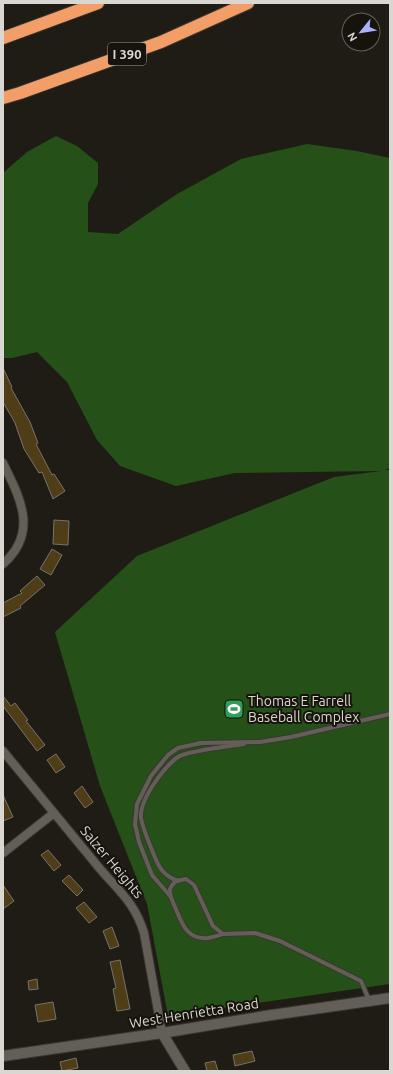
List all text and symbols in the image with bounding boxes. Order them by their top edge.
north arrow [341,12,381,52]
text: N [345,30,360,44]
road number: I 390 [108,43,146,65]
place label: Thomas E Farrell Baseball Complex [248,693,359,725]
sports icon: Thomas E Farrell Baseball Complex [223,698,245,720]
street label: Salzer Heights [77,823,147,901]
street label: West Henrietta Road [128,995,260,1031]

